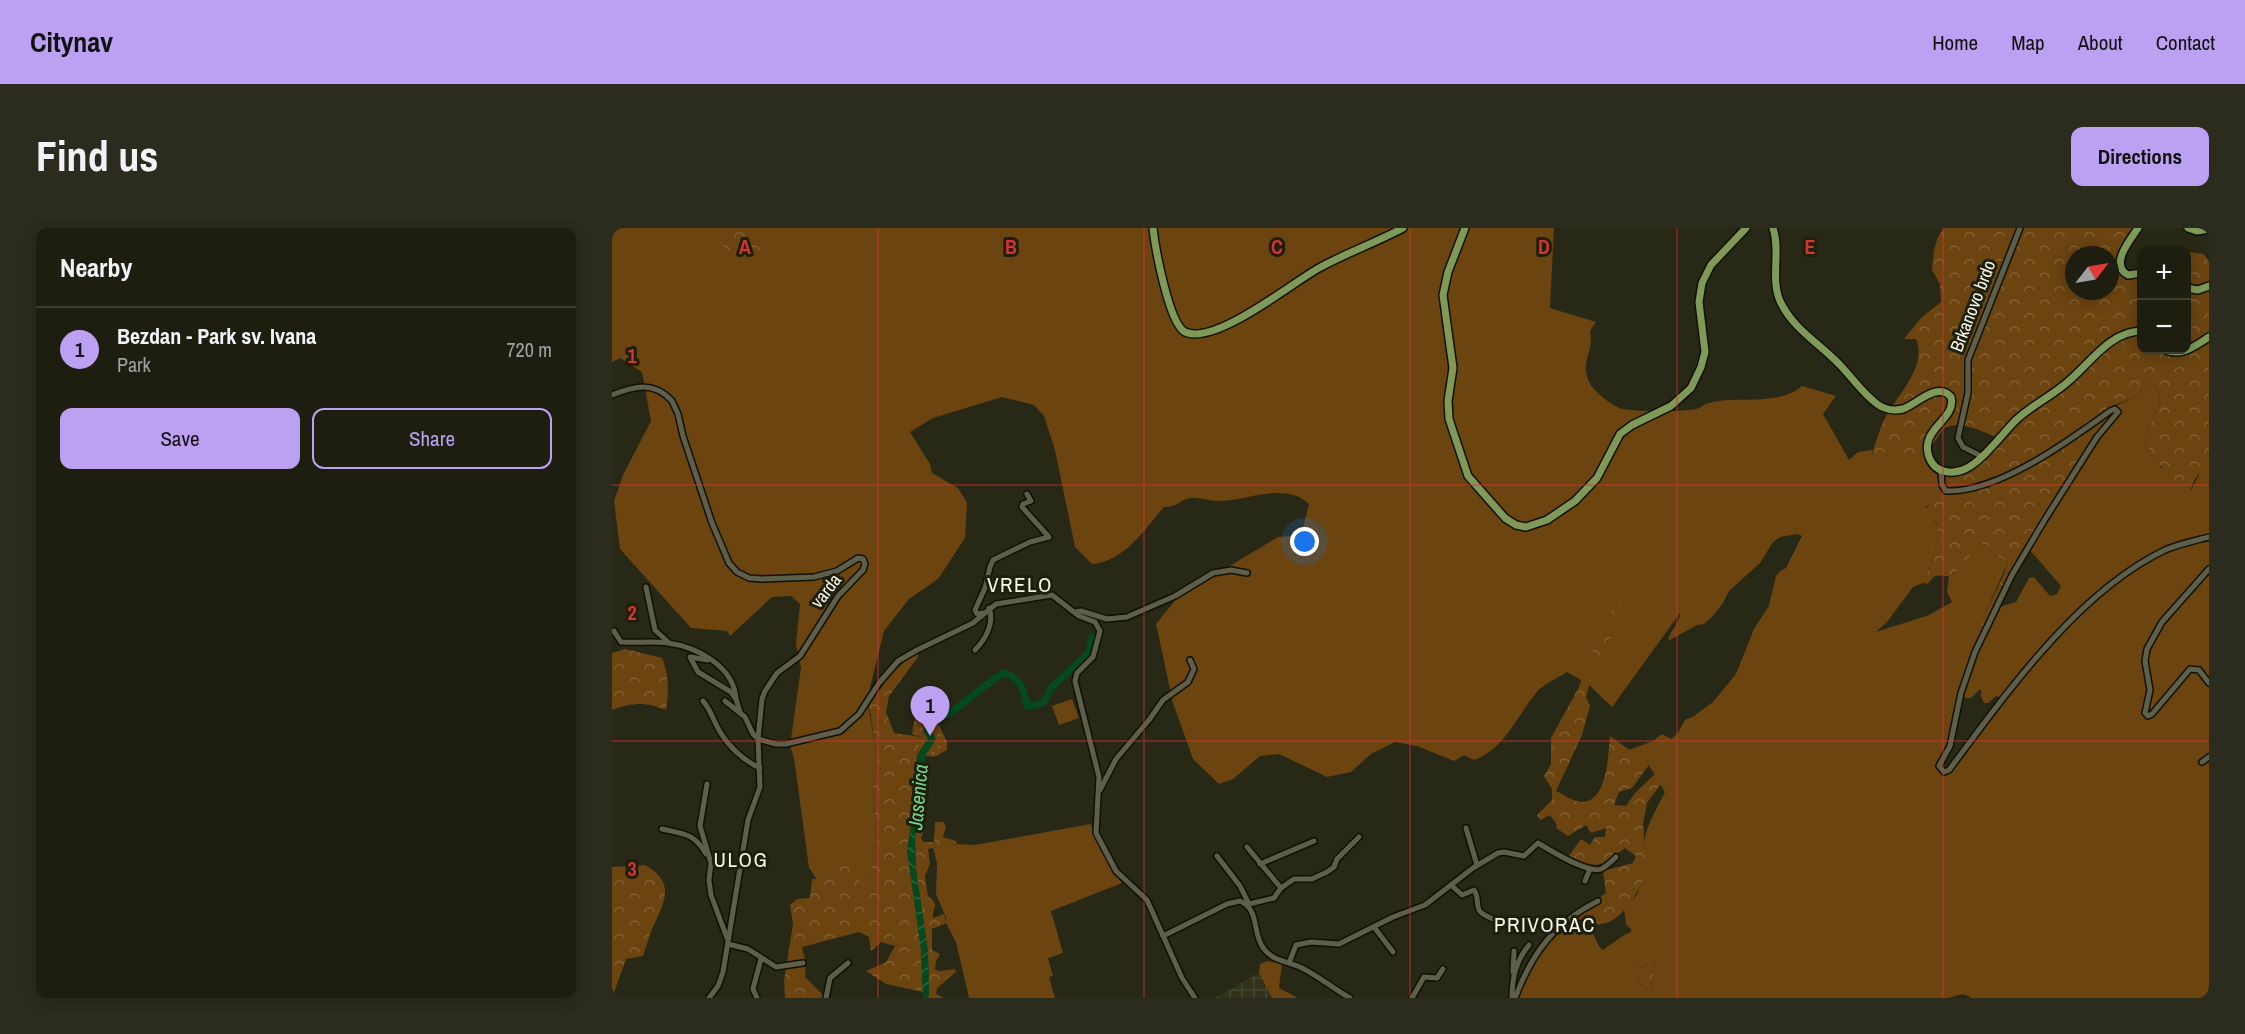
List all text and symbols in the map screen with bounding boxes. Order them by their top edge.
text: Citynav [30,23,113,61]
text: Home [1932,28,1978,57]
text: Map [2011,28,2045,57]
text: About [2078,28,2123,57]
text: Contact [2156,28,2215,57]
button: Directions [2071,127,2209,186]
text: Find us [36,128,158,184]
text: A [739,233,751,260]
text: B [1005,233,1017,260]
text: C [1271,233,1283,260]
text: D [1538,233,1550,260]
text: E [1805,233,1816,260]
north arrow [2065,246,2119,300]
map controls [2137,246,2191,354]
button: + [2137,246,2191,300]
text: Nearby [60,250,132,285]
street label: Brkanovo brdo [1944,257,2001,355]
button: − [2137,300,2191,354]
text: Bezdan - Park sv. Ivana [117,321,316,351]
text: 1 [75,336,84,363]
text: 720 m [506,336,552,363]
text: 1 [627,342,637,369]
text: Park [117,351,151,378]
button: Save [60,408,300,469]
button: Share [312,408,552,469]
your location [1290,527,1319,556]
street label: varda [804,568,847,613]
district label: VRELO [987,570,1053,599]
text: 2 [627,599,637,626]
pin: 1 [910,686,950,736]
water label: Jasenica [901,763,934,832]
district label: ULOG [714,845,768,874]
text: 3 [627,855,637,882]
district label: PRIVORAC [1494,910,1596,939]

